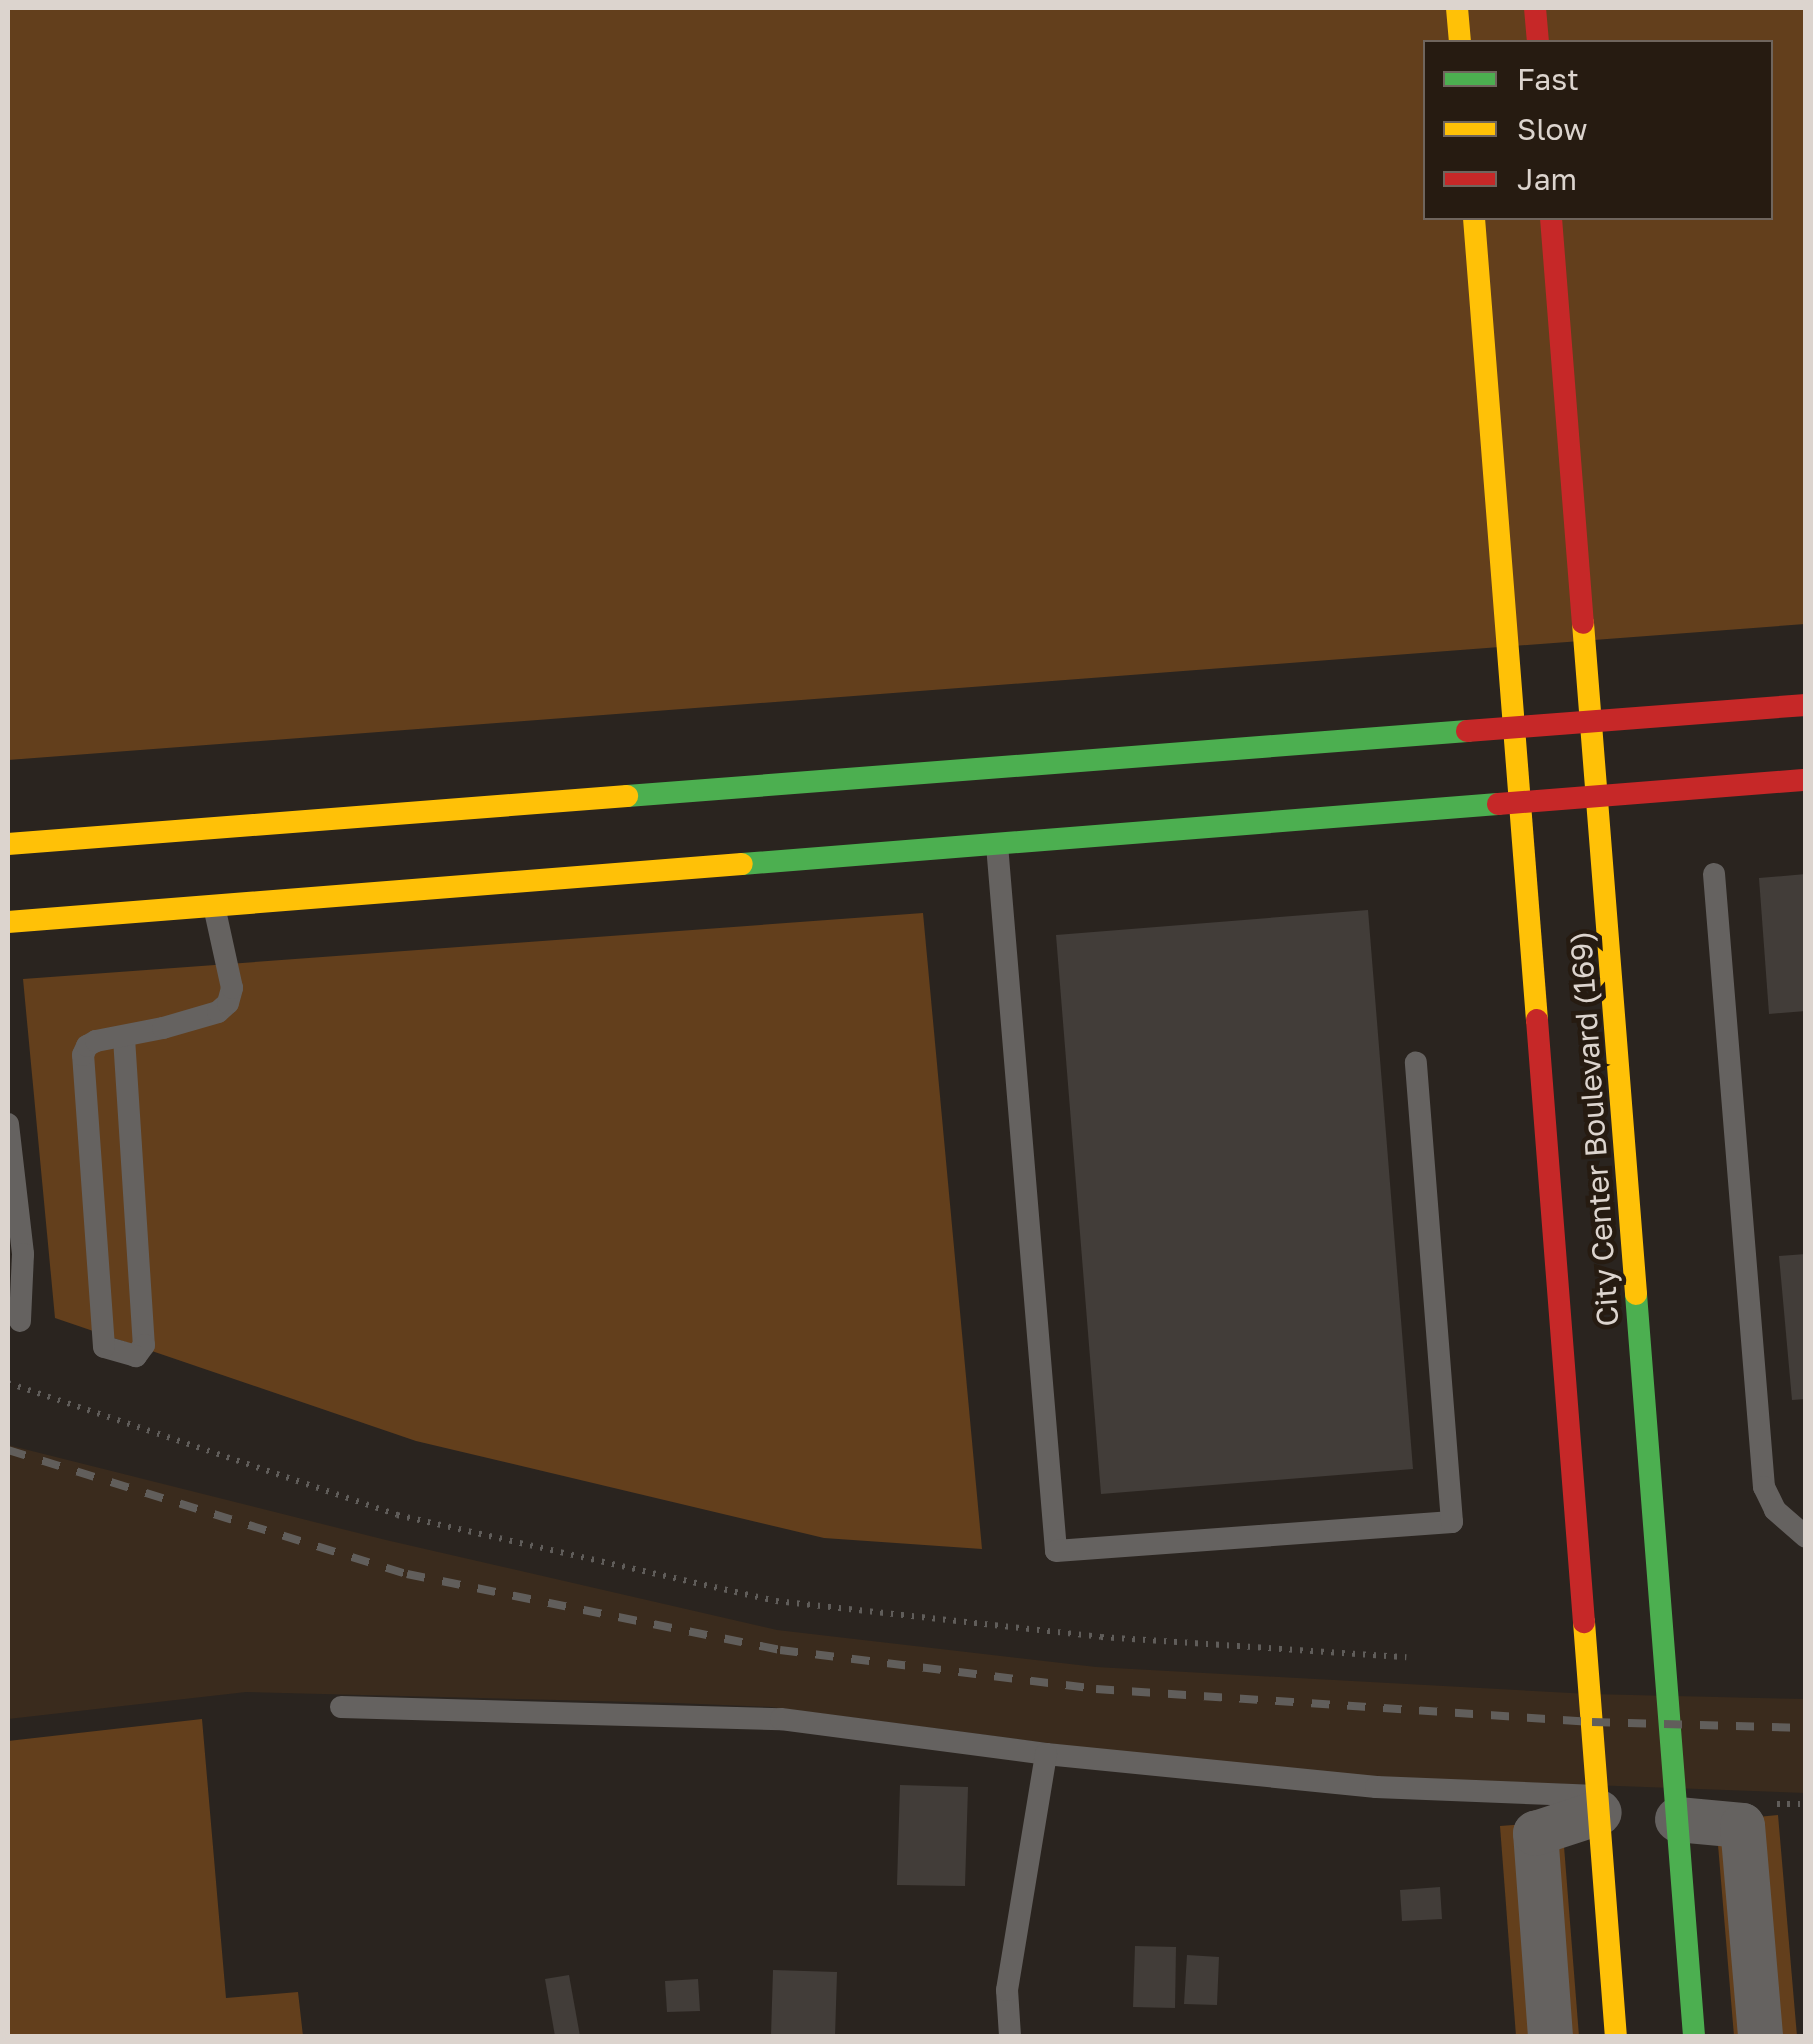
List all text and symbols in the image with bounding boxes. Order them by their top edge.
legend [1423,40,1773,220]
text: Fast [1517,61,1579,97]
text: Slow [1517,111,1588,147]
text: Jam [1517,161,1577,197]
street label: City Center Boulevard (169) [1562,930,1626,1328]

